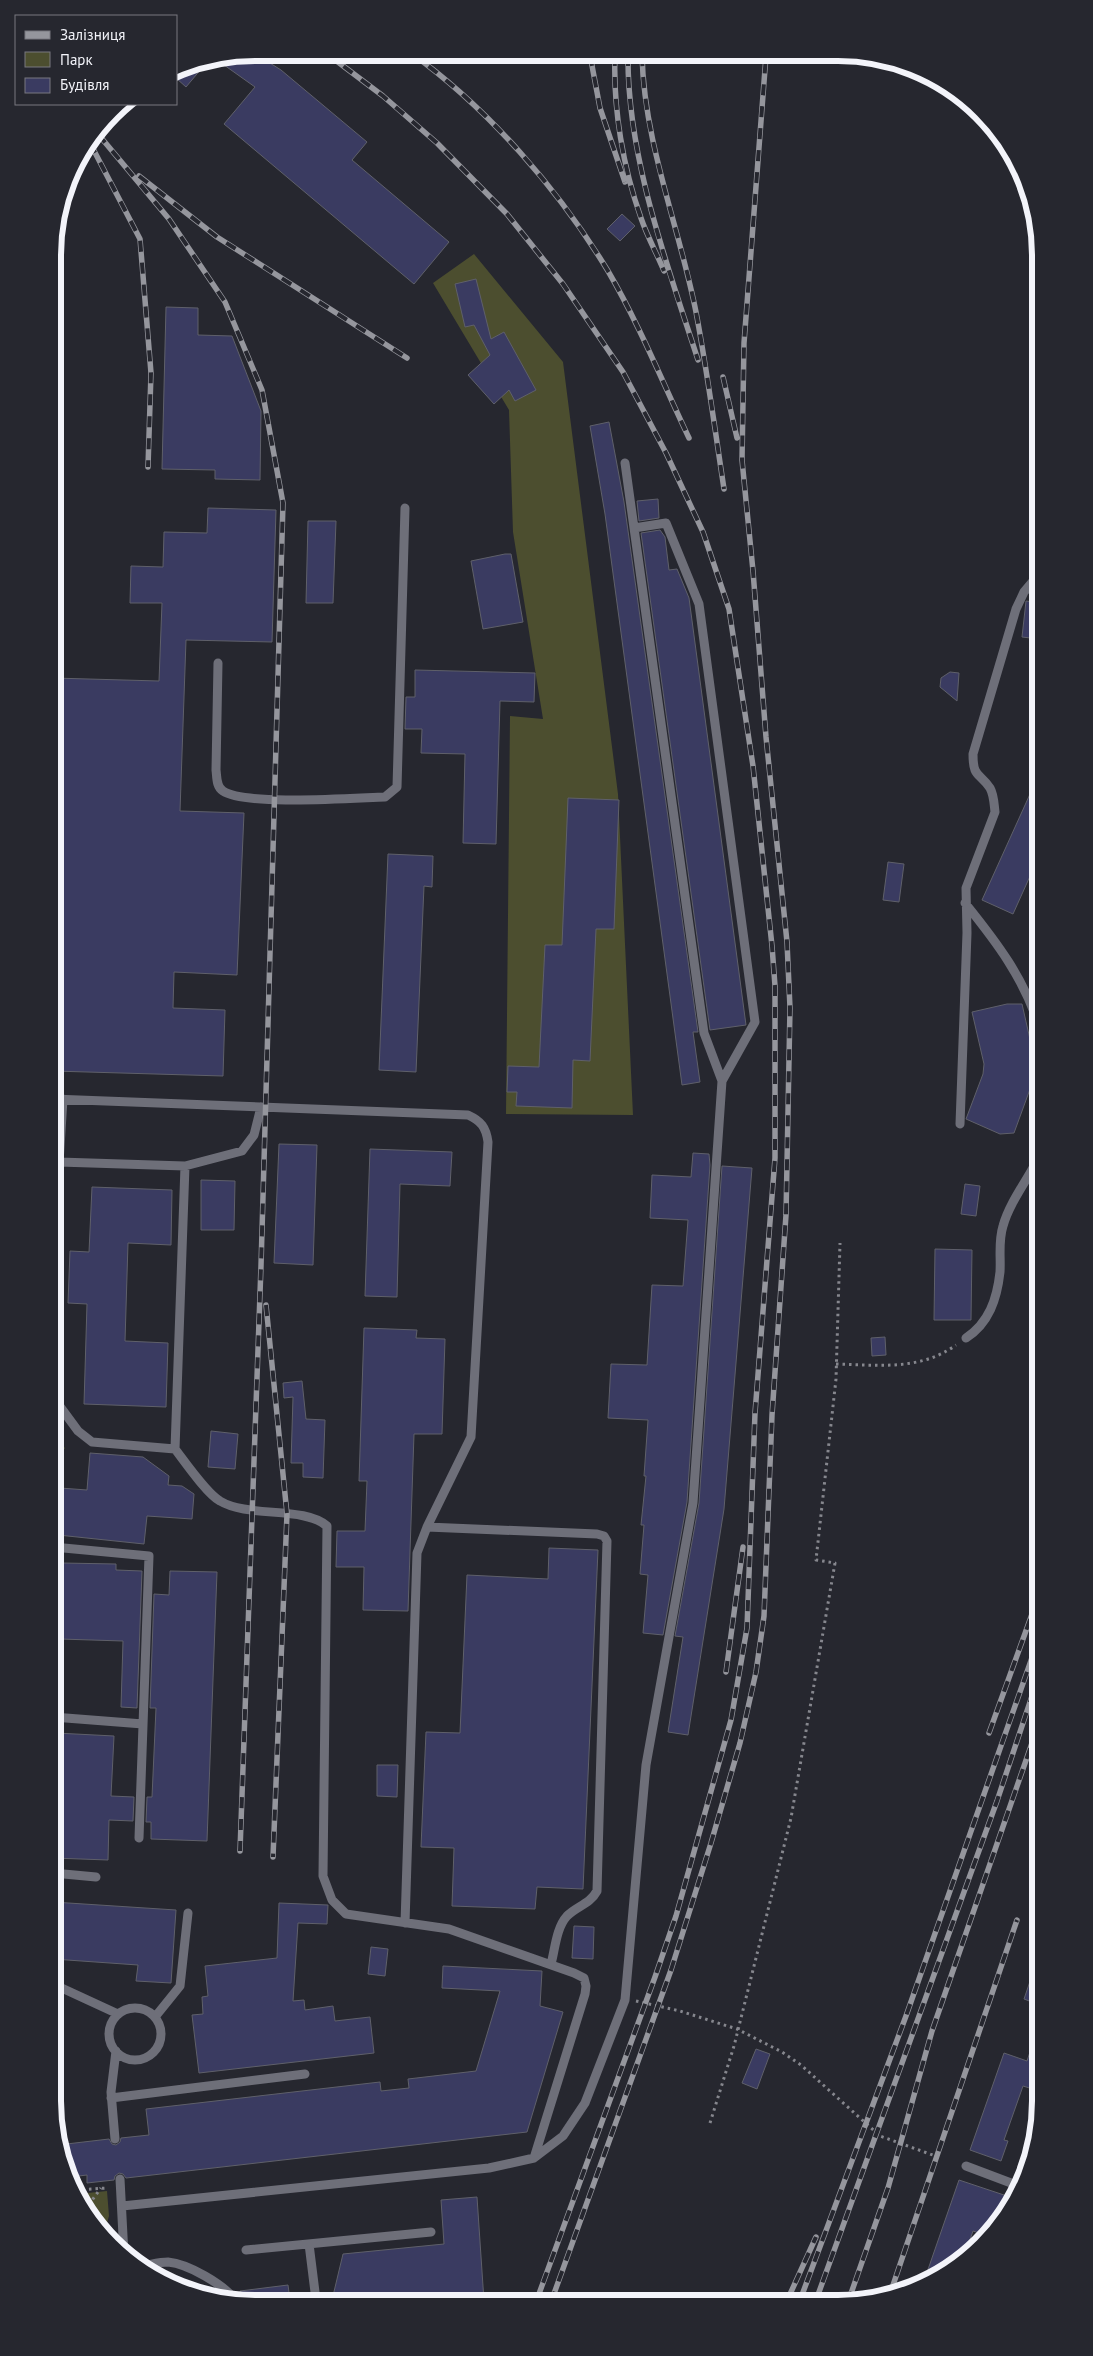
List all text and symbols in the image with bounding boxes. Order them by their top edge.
legend [15,15,178,105]
text: Залізниця [60,25,125,44]
text: Парк [60,50,93,69]
text: Будівля [60,75,109,94]

